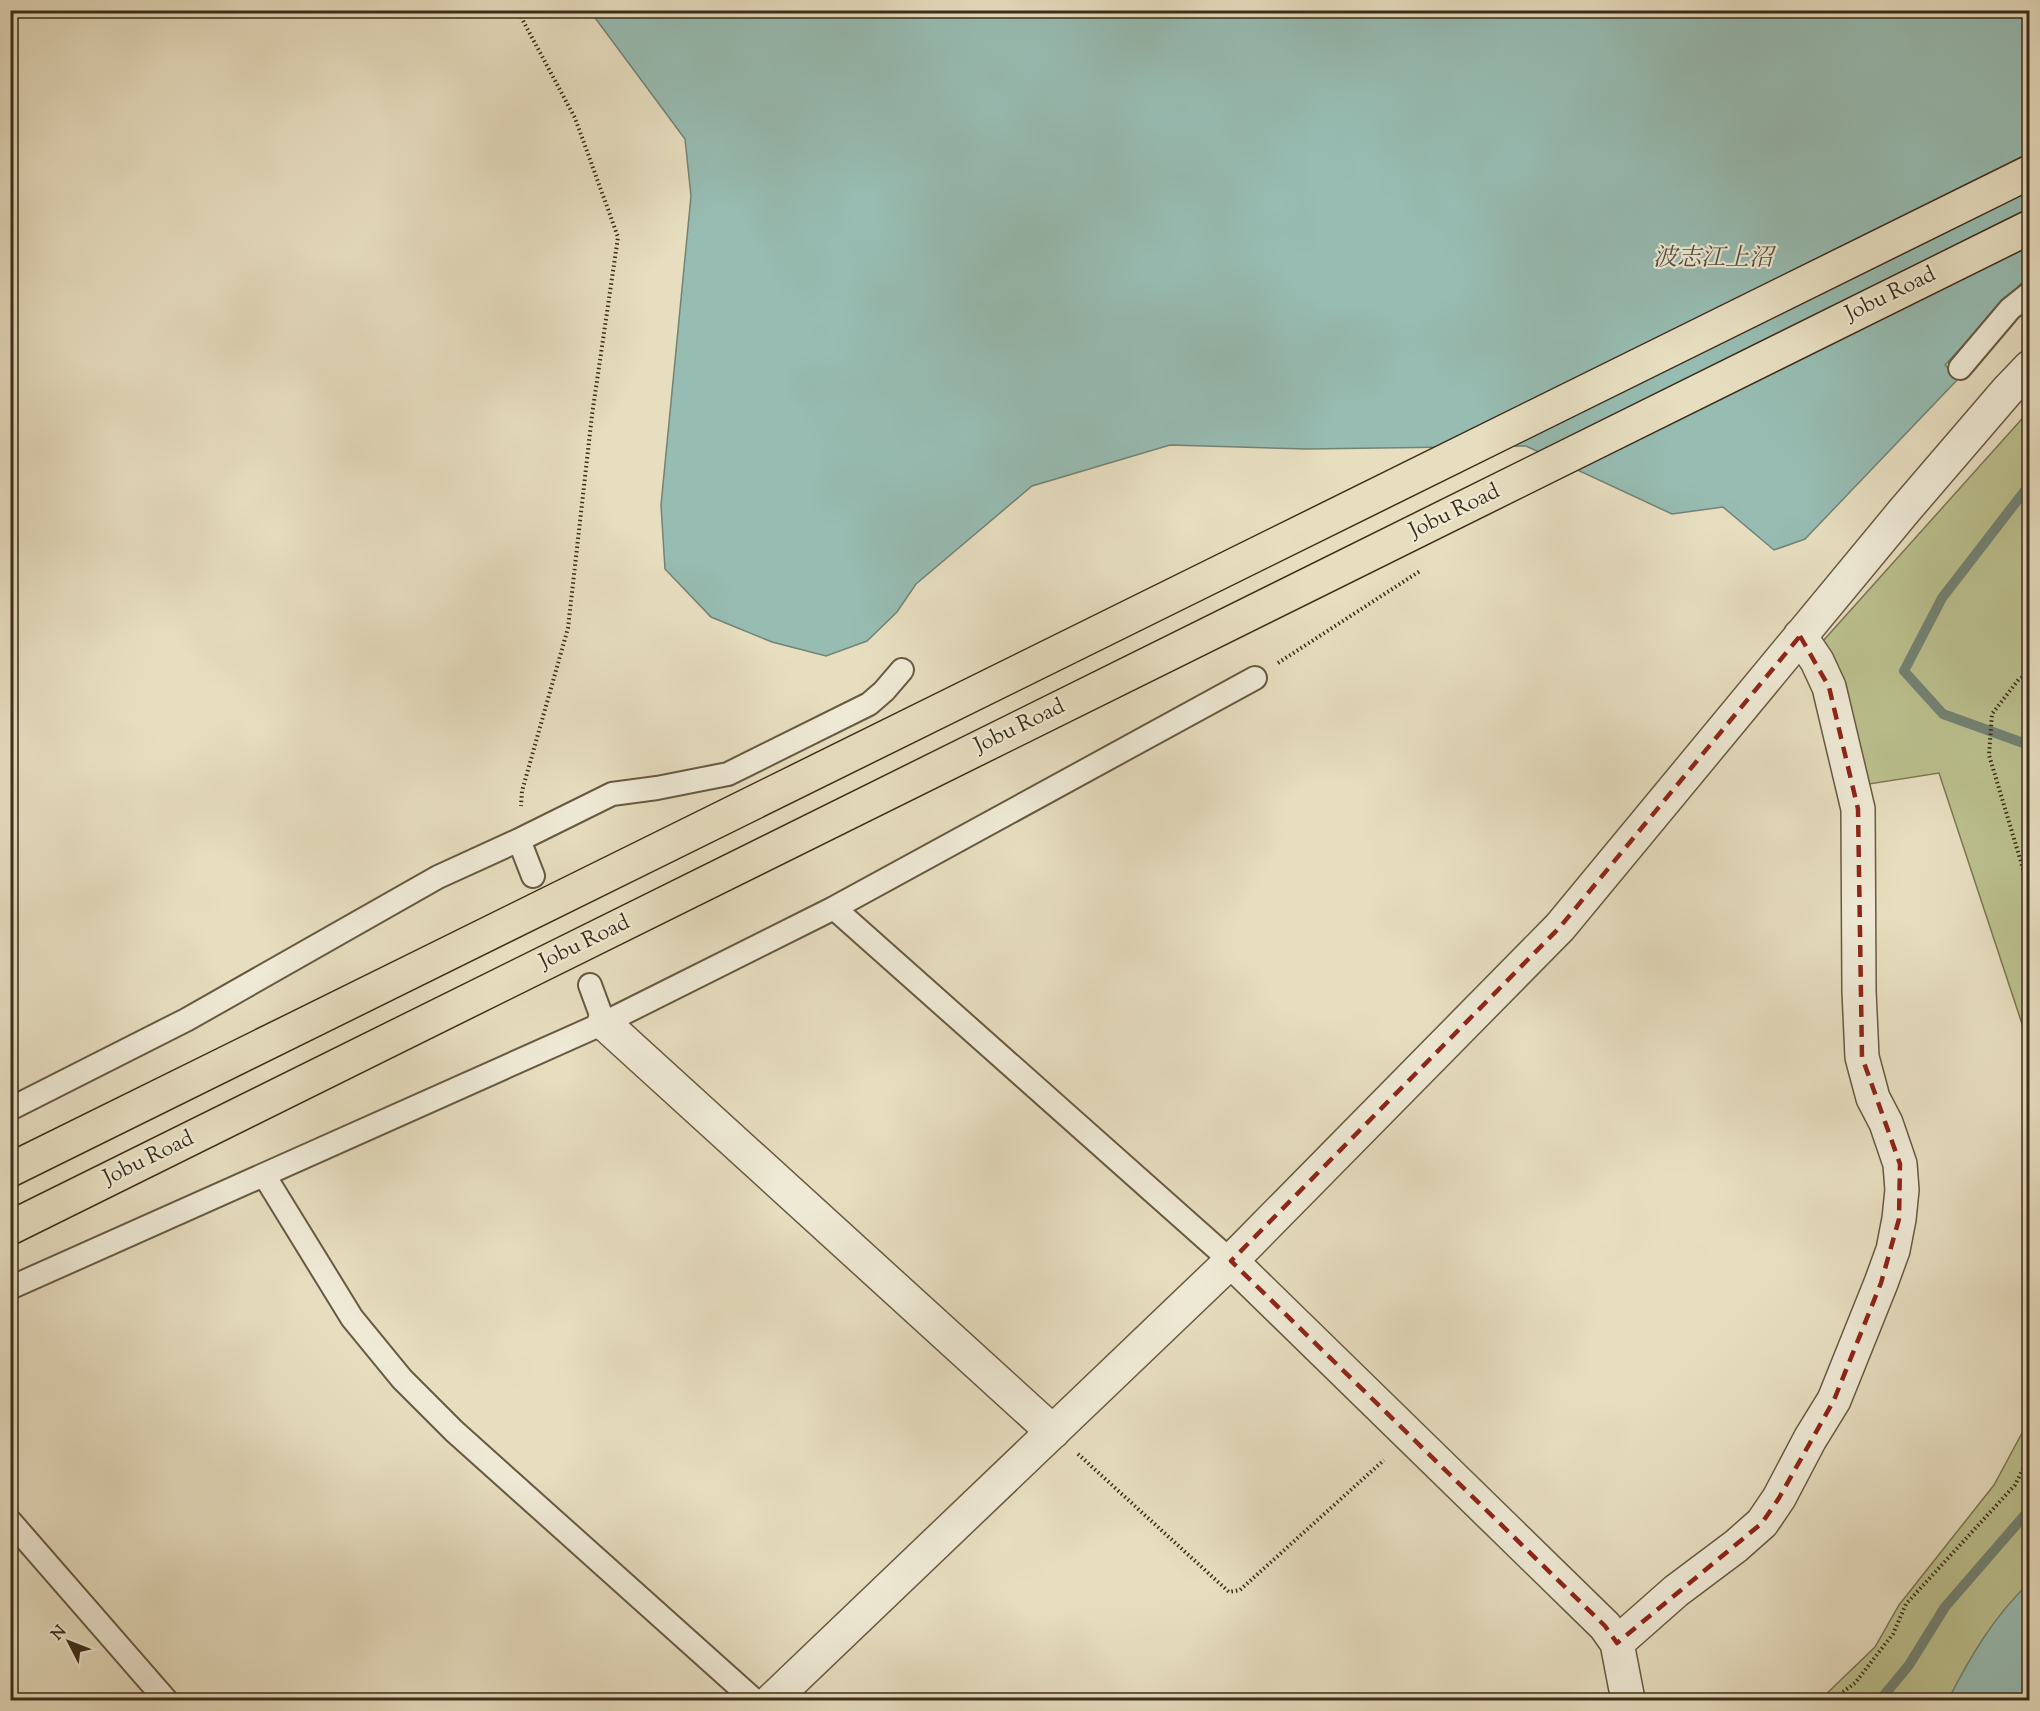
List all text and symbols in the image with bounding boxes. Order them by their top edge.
water label: 波志江上沼 [1653,242,1777,276]
street label: Jobu Road [1839,259,1942,331]
street label: Jobu Road [1403,476,1506,548]
street label: Jobu Road [968,691,1071,763]
street label: Jobu Road [533,907,636,979]
street label: Jobu Road [97,1123,200,1195]
north arrow [39,1612,99,1672]
text: N [47,1621,73,1646]

